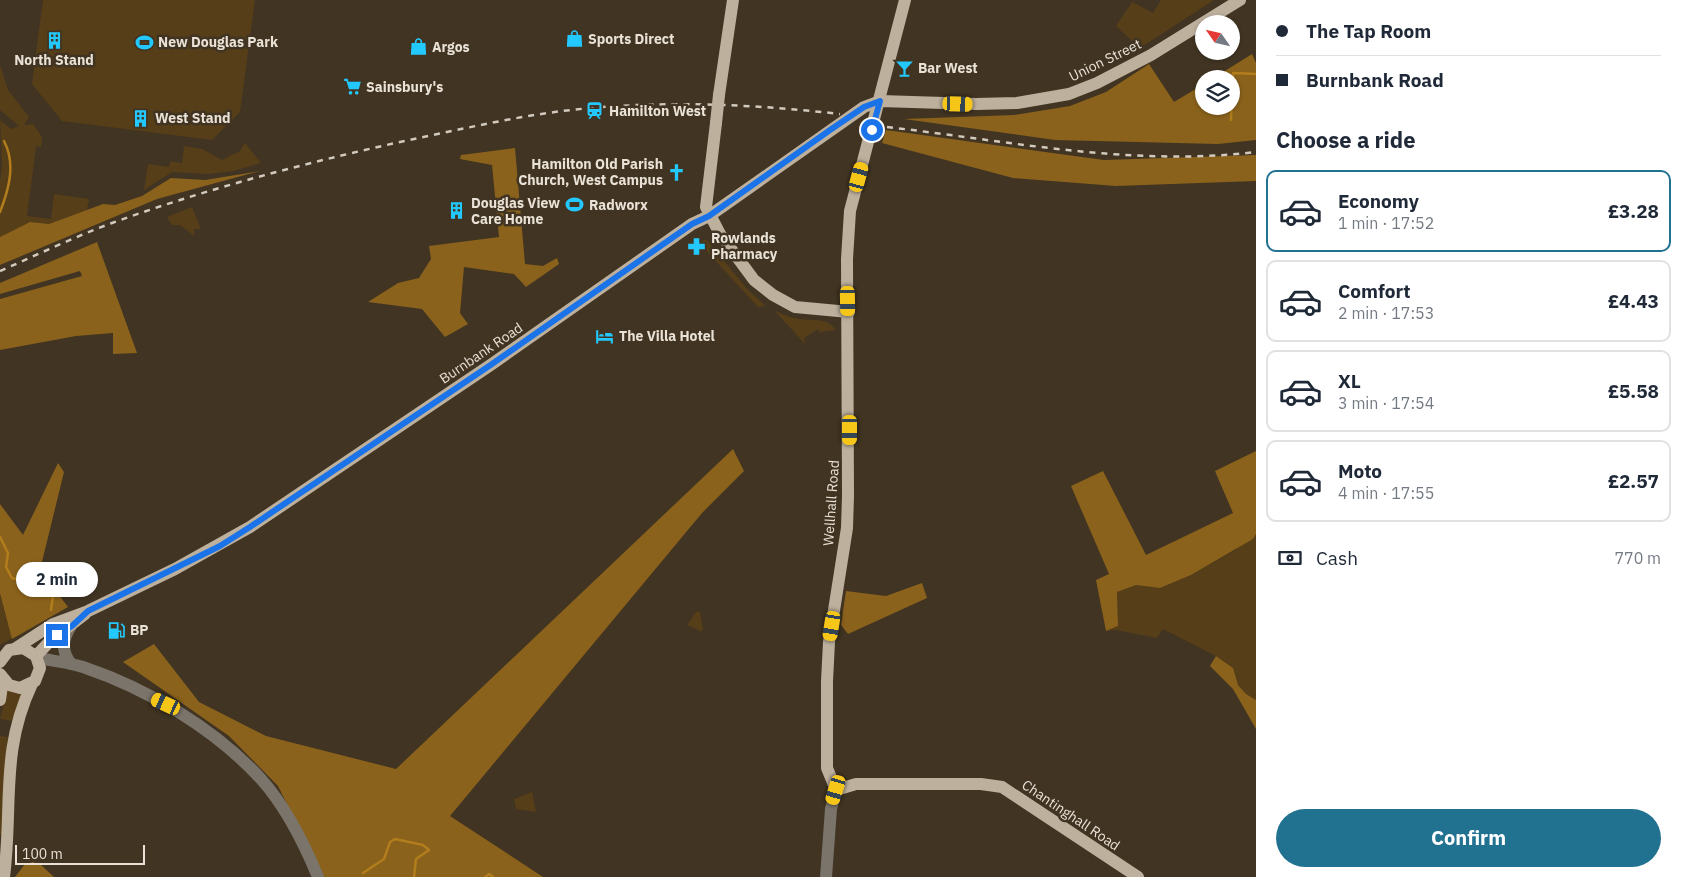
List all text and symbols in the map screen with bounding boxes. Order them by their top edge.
north arrow [1195,15,1240,60]
map controls [1195,15,1240,115]
text: The Tap Room [1306,19,1431,43]
shop icon: Sports Direct [564,29,584,49]
building icon: North Stand [44,30,64,50]
place label: Sports Direct [588,30,674,48]
sports icon: New Douglas Park [134,32,154,52]
place label: New Douglas Park [158,33,279,51]
street label: Union Street [1066,35,1144,85]
shop icon: Argos [408,37,428,57]
place label: Argos [432,38,470,56]
place label: North Stand [14,51,94,69]
bar icon: Bar West [894,58,914,78]
place label: Bar West [918,59,978,77]
text: Burnbank Road [1306,68,1444,92]
button: layers [1195,70,1240,115]
supermarket icon: Sainsbury's [342,77,362,97]
place label: Sainsbury's [366,78,443,96]
car [942,96,973,112]
station icon: Hamilton West [585,101,605,121]
place label: Hamilton West [609,102,706,120]
building icon: West Stand [131,108,151,128]
place label: West Stand [155,109,231,127]
route start [861,119,883,141]
text: Choose a ride [1276,125,1416,154]
place label: Hamilton Old Parish Church, West Campus [518,155,663,189]
car [847,161,870,193]
church icon: Hamilton Old Parish Church, West Campus [667,162,687,182]
icon: car [1278,189,1323,234]
text: Economy [1338,189,1419,213]
place label: Douglas View Care Home [471,194,560,228]
sports icon: Radworx [565,195,585,215]
place label: Radworx [589,196,648,214]
text: £3.28 [1608,199,1659,223]
building icon: Douglas View Care Home [447,201,467,221]
text: 1 min · 17:52 [1338,213,1434,233]
place label: Rowlands Pharmacy [711,229,778,263]
pharmacy icon: Rowlands Pharmacy [687,236,707,256]
icon: car [1278,279,1323,324]
text: Comfort [1338,279,1411,303]
car [840,286,855,316]
text: £4.43 [1608,289,1659,313]
text: 2 min · 17:53 [1338,303,1434,323]
street label: Burnbank Road [436,319,526,387]
hotel icon: The Villa Hotel [595,326,615,346]
place label: The Villa Hotel [619,327,715,345]
icon: car [1278,369,1323,414]
text: XL [1338,369,1361,393]
text: £5.58 [1608,379,1659,403]
text: 3 min · 17:54 [1338,393,1434,413]
car [842,415,857,445]
street label: Wellhall Road [819,459,843,547]
icon: car [1278,459,1323,504]
text: Moto [1338,459,1382,483]
text: £2.57 [1608,469,1659,493]
text: 4 min · 17:55 [1338,483,1434,503]
icon: cash [1276,544,1304,572]
text: Cash [1316,546,1358,570]
text: 770 m [1614,548,1661,568]
callout: 2 min [16,562,98,598]
text: 2 min [36,569,78,589]
car [822,610,841,642]
fuel station icon: BP [106,620,126,640]
place label: BP [130,621,149,639]
route end [46,624,68,646]
car [149,691,182,717]
car [824,773,847,807]
street label: Chantinghall Road [1019,776,1123,854]
button: Confirm [1276,809,1661,867]
scale bar [15,842,145,865]
text: 100 m [22,845,63,863]

